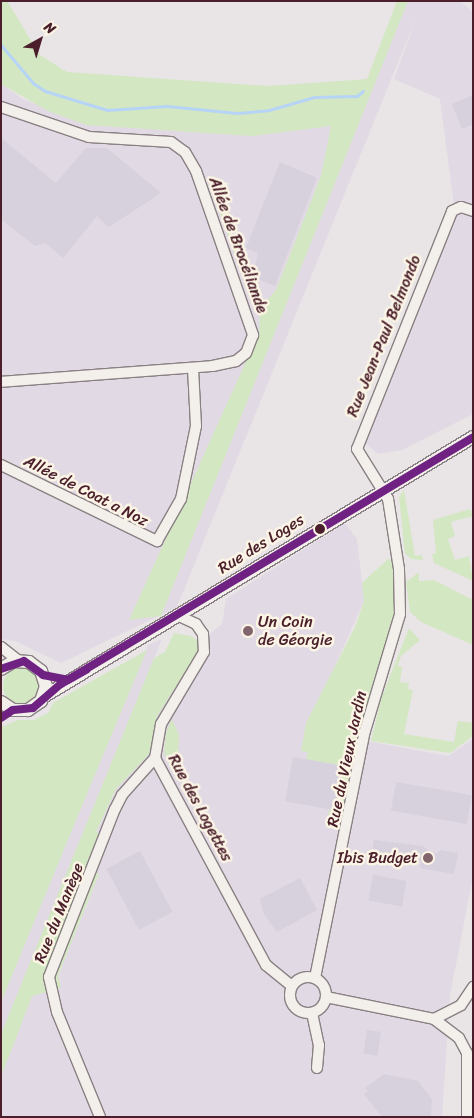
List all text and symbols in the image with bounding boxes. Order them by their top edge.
north arrow [15,15,65,65]
text: N [38,15,61,41]
street label: Allée de Brocéliande [204,174,272,316]
street label: Rue Jean-Paul Belmondo [343,252,425,420]
street label: Allée de Coat a Noz [20,451,152,531]
street label: Rue des Loges [214,510,308,578]
unlabelled marker [315,524,325,534]
place label: Un Coin de Géorgie [258,612,332,650]
marker: Un Coin de Géorgie [242,625,254,637]
street label: Rue du Vieux Jardin [323,689,371,829]
street label: Rue des Logettes [164,751,236,865]
place label: Ibis Budget [337,848,418,868]
marker: Ibis Budget [422,852,434,864]
street label: Rue du Manège [30,860,88,966]

